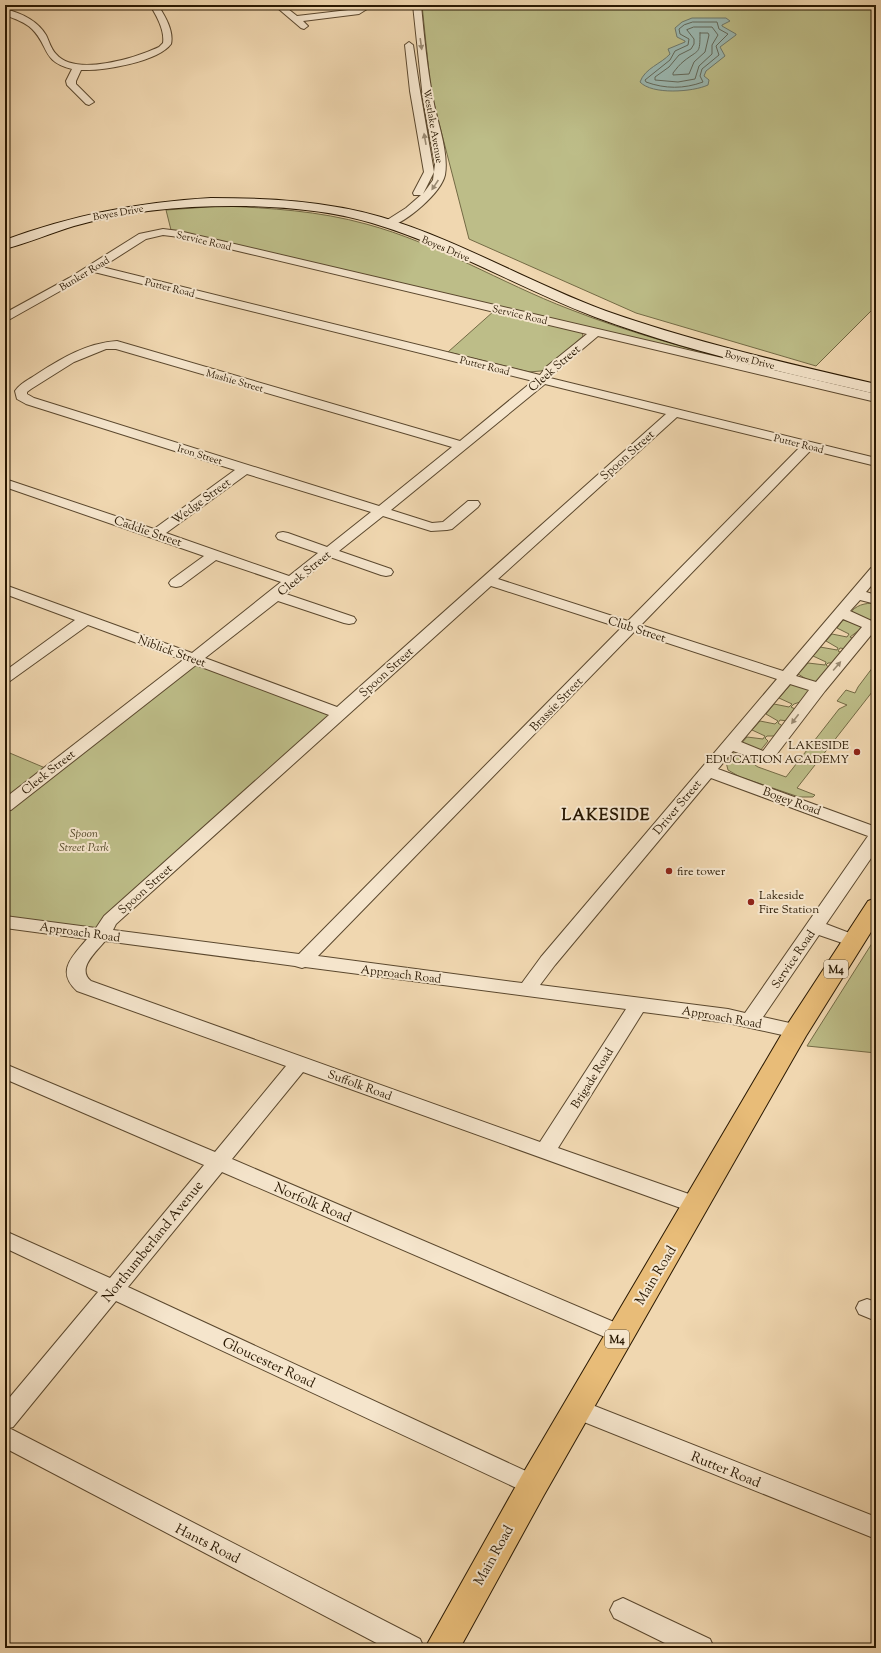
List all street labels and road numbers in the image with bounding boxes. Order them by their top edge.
street label: Westlake Avenue [419,88,446,165]
street label: Boyes Drive [92,202,145,225]
street label: Service Road [175,228,233,255]
street label: Boyes Drive [419,233,472,266]
street label: Bunker Road [57,253,113,295]
street label: Putter Road [143,275,197,302]
street label: Service Road [491,302,549,329]
street label: Cleek Street [525,341,585,397]
street label: Boyes Drive [723,347,777,374]
street label: Putter Road [458,353,512,380]
street label: Mashie Street [204,366,266,397]
street label: Spoon Street [597,426,659,485]
street label: Putter Road [772,431,826,458]
street label: Iron Street [175,441,224,470]
street label: Wedge Street [168,474,235,529]
street label: Caddie Street [111,512,184,552]
street label: Cleek Street [274,547,335,601]
street label: Club Street [605,612,668,648]
street label: Niblick Street [135,631,208,673]
street label: Spoon Street [356,643,418,702]
street label: Brassie Street [526,673,587,736]
street label: Cleek Street [18,746,79,800]
street label: Driver Street [649,776,706,839]
street label: Bogey Road [760,783,824,821]
street label: Spoon Street [115,860,177,919]
street label: Approach Road [38,918,122,948]
street label: Service Road [768,926,820,993]
road number: M4 [824,960,848,978]
street label: Approach Road [359,961,442,989]
street label: Approach Road [680,1002,764,1034]
street label: Brigade Road [567,1045,619,1112]
street label: Suffolk Road [325,1066,394,1106]
street label: Northumberland Avenue [98,1177,209,1308]
street label: Norfolk Road [270,1179,354,1229]
street label: Main Road [631,1243,682,1309]
road number: M4 [605,1330,629,1348]
street label: Gloucester Road [218,1334,318,1394]
street label: Rutter Road [687,1448,763,1494]
street label: Hants Road [171,1520,243,1570]
street label: Main Road [470,1522,520,1590]

